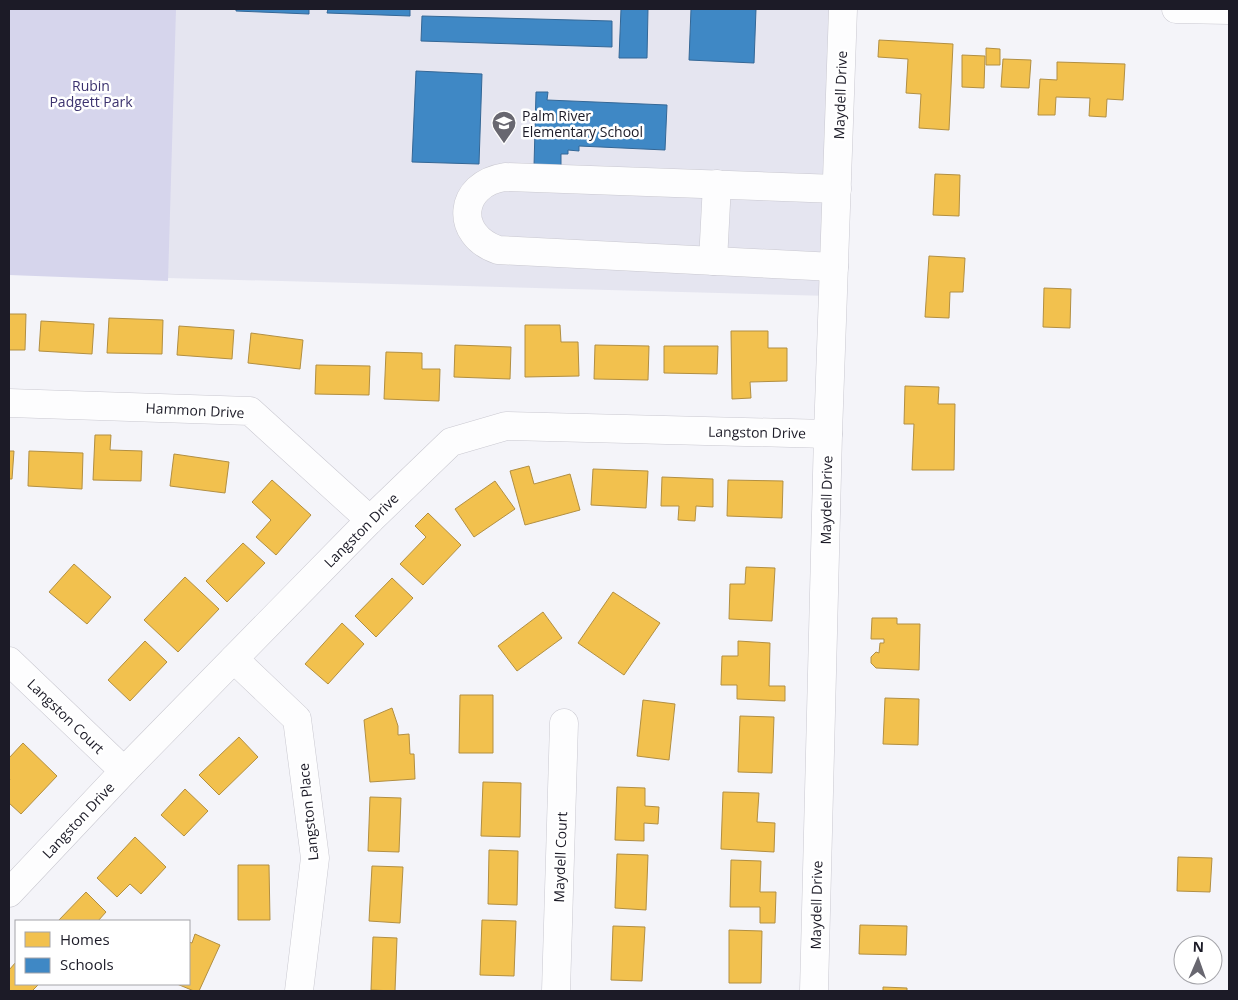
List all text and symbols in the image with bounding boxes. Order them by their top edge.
street label: Maydell Drive [829,50,851,140]
park label: Rubin Padgett Park [49,76,133,111]
place label: Palm River Elementary School [522,106,643,141]
school or university icon: Palm River Elementary School [491,110,517,144]
street label: Hammon Drive [145,398,245,422]
street label: Langston Drive [708,422,806,442]
street label: Maydell Drive [816,455,836,545]
street label: Langston Drive [320,489,402,571]
street label: Langston Court [23,674,109,758]
street label: Langston Place [293,762,323,862]
street label: Langston Drive [38,778,118,862]
street label: Maydell Court [549,811,571,903]
street label: Maydell Drive [806,860,826,950]
legend [15,920,190,985]
text: Homes [60,929,110,949]
north arrow [1173,935,1223,985]
text: N [1192,937,1204,956]
text: Schools [60,954,114,974]

